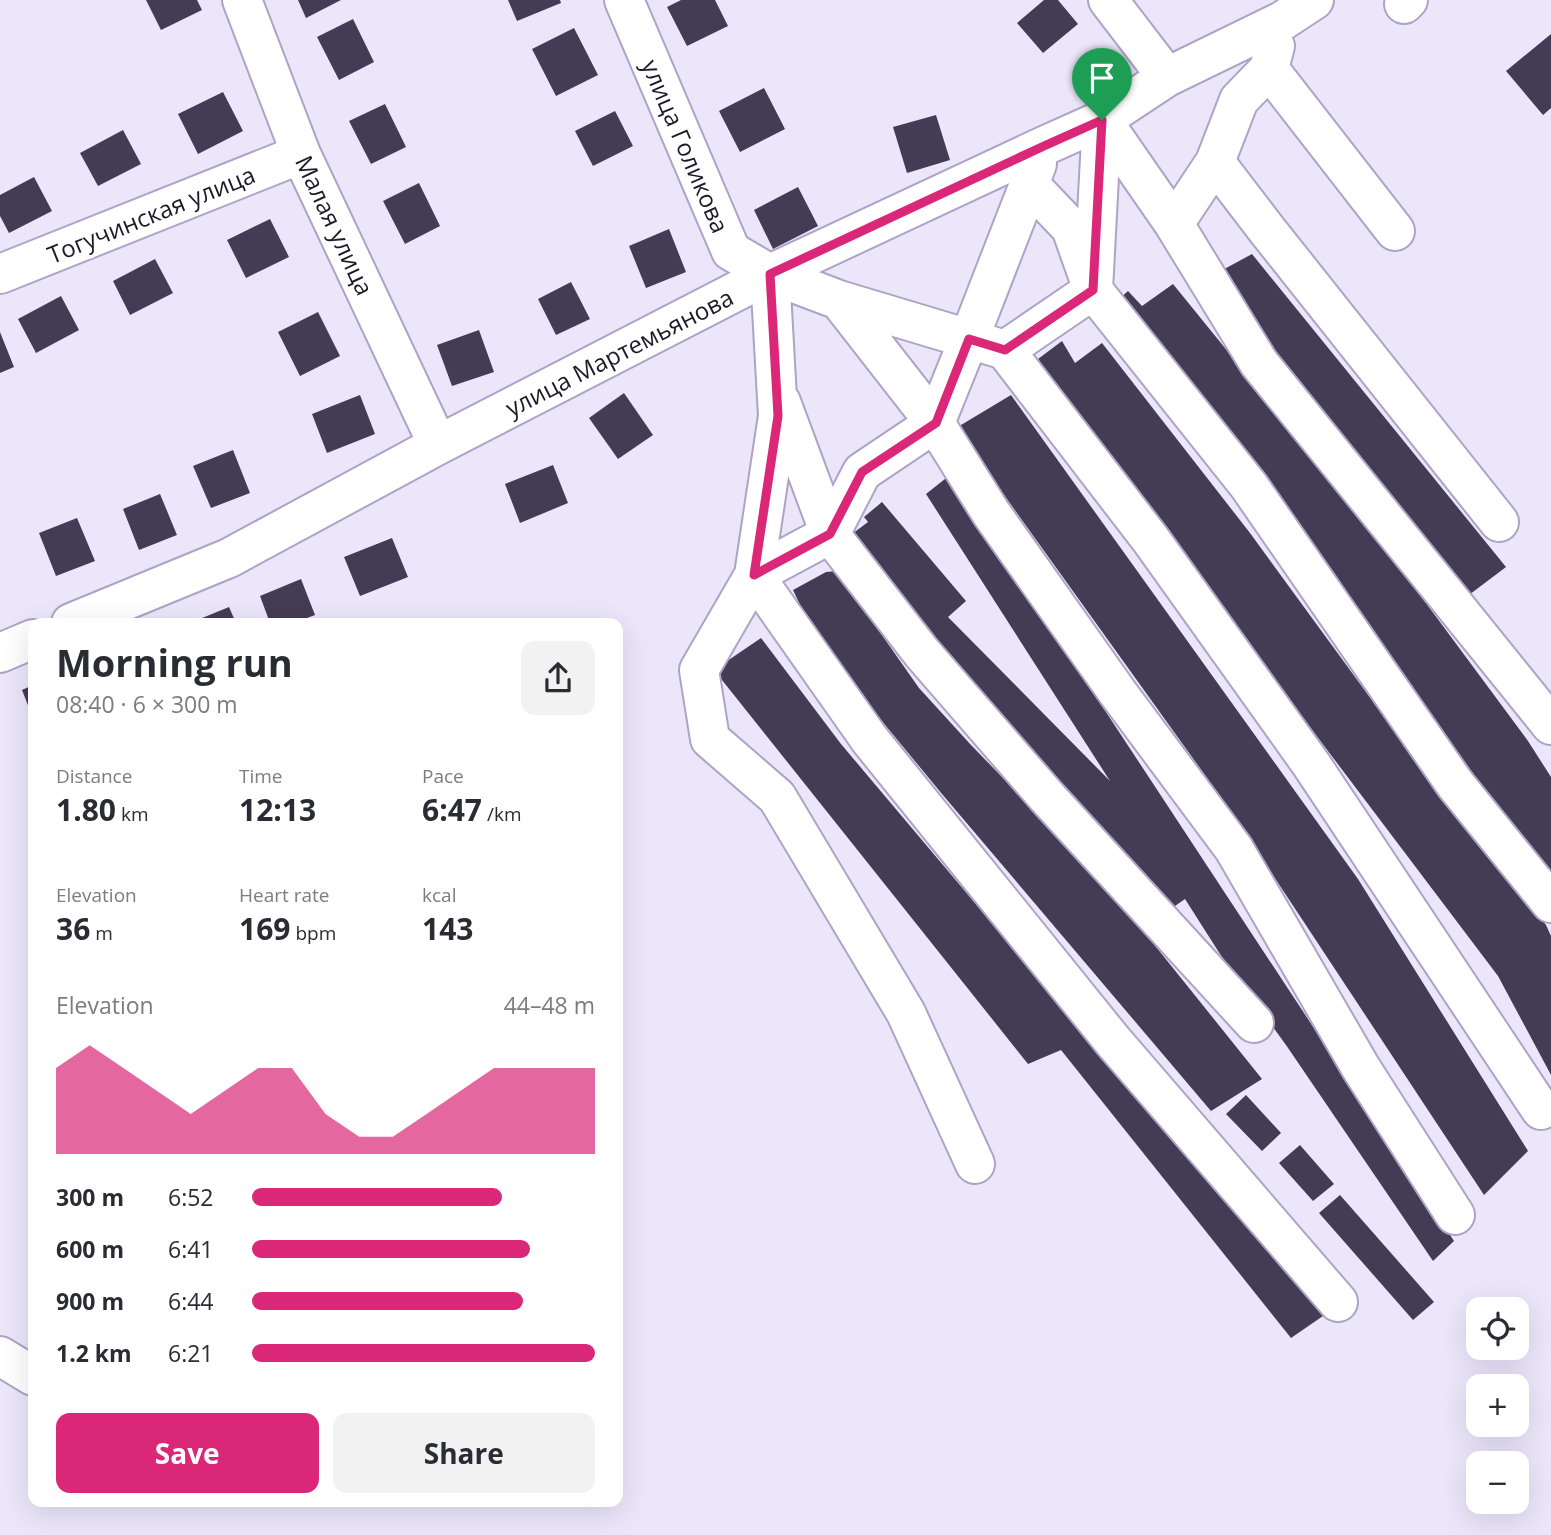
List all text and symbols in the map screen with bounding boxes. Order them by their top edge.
pin [1072,48,1132,120]
street label: улица Голикова [635,54,737,238]
icon: arrive [1083,59,1121,97]
street label: Малая улица [288,150,382,300]
street label: Тогучинская улица [42,157,260,271]
street label: улица Мартемьянова [499,280,739,424]
text: Morning run [56,636,293,688]
button: share [521,641,595,715]
text: 08:40 · 6 × 300 m [56,688,238,720]
text: Distance [56,763,132,789]
text: Time [239,763,283,789]
text: Pace [422,763,464,789]
text: 1.80 [56,789,116,830]
text: 12:13 [239,789,316,830]
text: 6:47 [422,789,482,830]
text: km [116,801,149,827]
text: /km [482,801,522,827]
text: Elevation [56,882,137,908]
text: Heart rate [239,882,329,908]
text: kcal [422,882,456,908]
text: 36 [56,908,90,949]
text: 169 [239,908,290,949]
text: 143 [422,908,473,949]
text: m [90,920,113,946]
text: bpm [290,920,336,946]
text: Elevation [56,989,154,1021]
text: 44–48 m [504,989,595,1021]
text: 300 m [56,1181,124,1213]
text: 6:52 [168,1181,214,1213]
text: 600 m [56,1233,124,1265]
text: 6:41 [168,1233,214,1265]
text: 900 m [56,1285,124,1317]
text: 6:44 [168,1285,214,1317]
map controls [1466,1297,1529,1514]
button: locate [1466,1297,1529,1360]
text: 1.2 km [56,1337,132,1369]
text: 6:21 [168,1337,214,1369]
button: + [1466,1374,1529,1437]
button: Save [56,1413,319,1493]
button: Share [333,1413,595,1493]
button: − [1466,1451,1529,1514]

